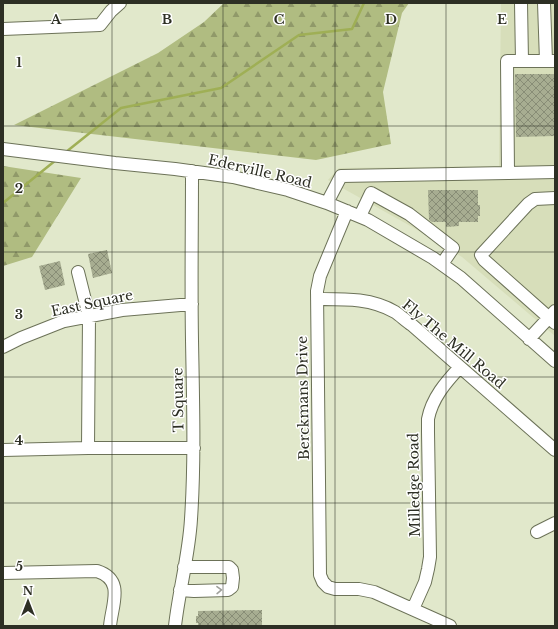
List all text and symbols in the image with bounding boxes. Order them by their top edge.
text: A [50,11,62,28]
text: B [162,11,172,28]
text: C [274,11,285,28]
text: D [385,11,397,28]
text: E [497,11,507,28]
text: 1 [16,54,22,71]
street label: Ederville Road [206,150,314,192]
text: 2 [15,180,23,197]
street label: East Square [49,286,135,320]
street label: Fly The Mill Road [399,296,510,393]
text: 3 [15,306,23,323]
street label: Berckmans Drive [293,336,313,460]
street label: T Square [168,367,188,433]
text: 4 [15,432,24,449]
street label: Milledge Road [404,432,424,537]
text: 5 [15,558,23,575]
north arrow [8,581,48,621]
text: N [23,584,34,598]
one-way arrow [216,586,222,595]

